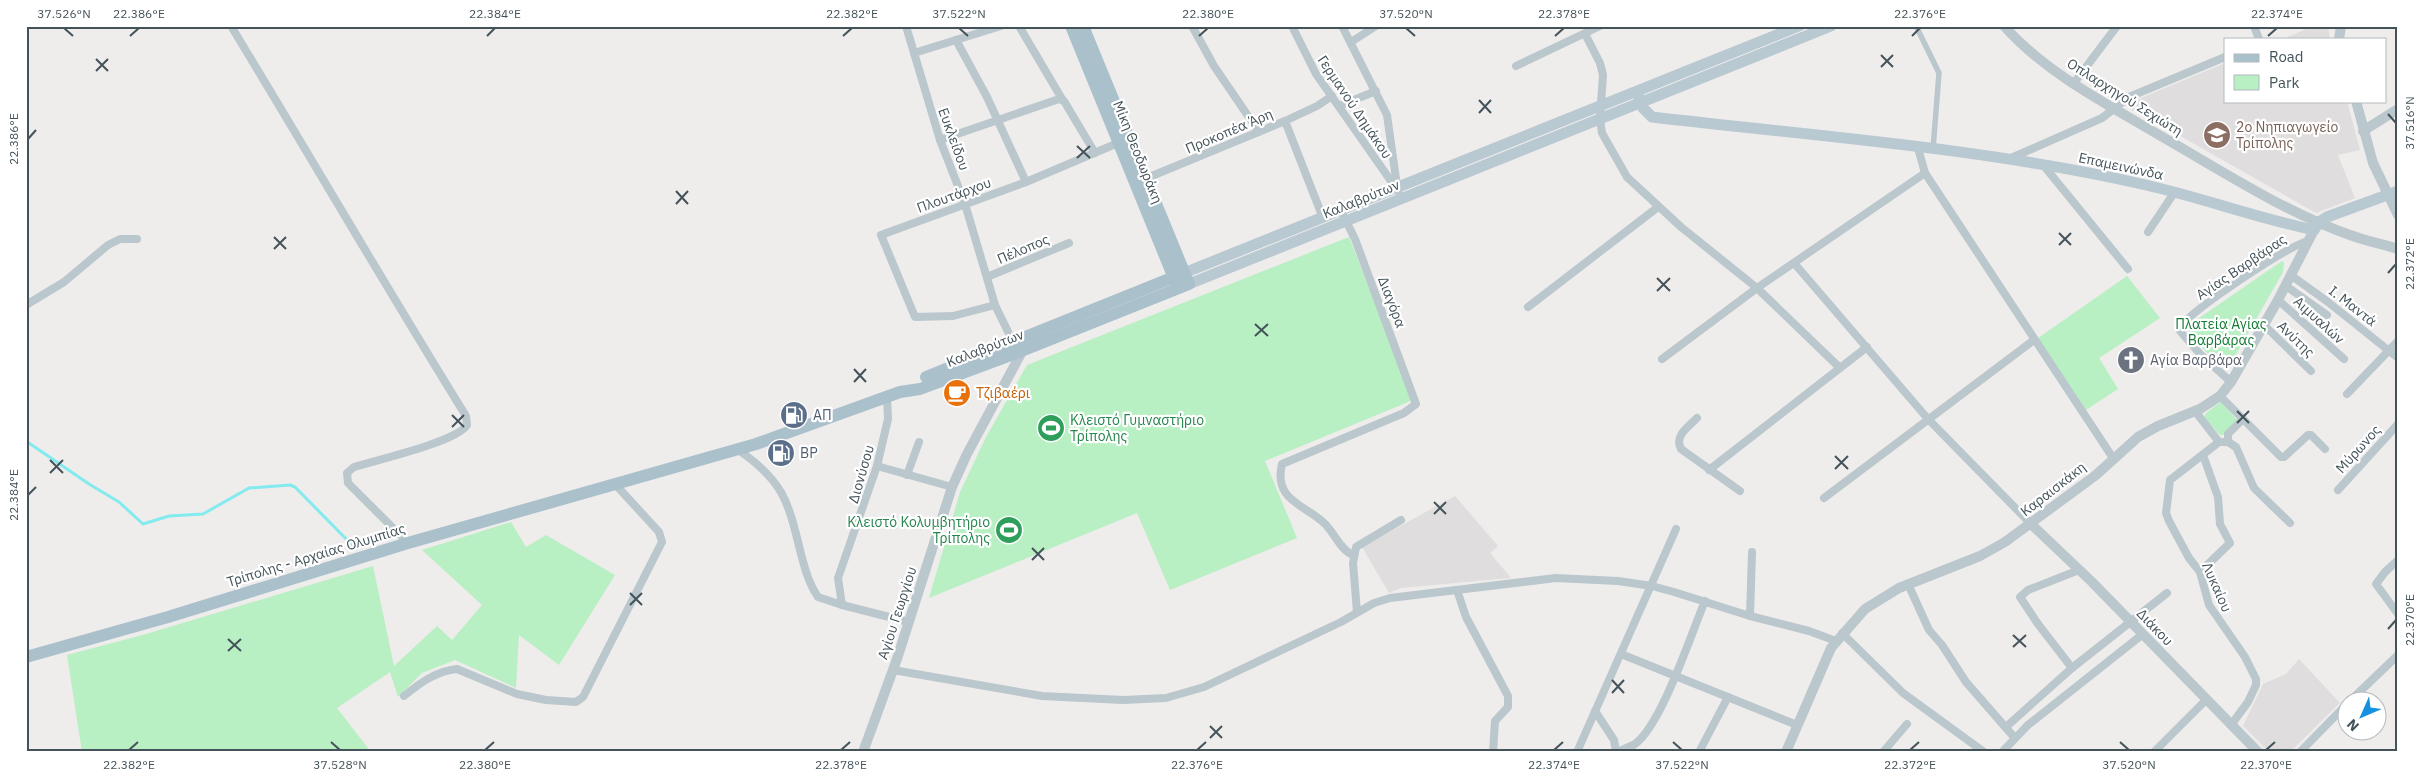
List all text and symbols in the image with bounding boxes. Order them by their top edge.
text: 37.526°N [37,6,91,21]
text: 22.386°E [113,6,165,21]
text: 22.384°E [469,6,521,21]
text: 22.382°E [826,6,878,21]
text: 37.522°N [932,6,986,21]
text: 22.380°E [1182,6,1234,21]
text: 37.520°N [1379,6,1433,21]
text: 22.378°E [1538,6,1590,21]
text: 22.376°E [1894,6,1946,21]
text: 22.374°E [2251,6,2303,21]
legend [2224,38,2386,102]
text: Road [2269,47,2304,66]
street label: Γερμανού Δημάκου [1314,52,1396,162]
street label: Οπλαρχηγού Σεχιώτη [2064,54,2186,140]
text: Park [2269,73,2299,92]
text: 37.516°N [2402,96,2417,150]
street label: Μίκη Θεοδωράκη [1109,98,1167,206]
street label: Προκοπέα Άρη [1183,104,1275,158]
street label: Ευκλείδου [934,105,974,173]
text: 22.386°E [6,113,21,165]
place label: 2ο Νηπιαγωγείο Τρίπολης [2236,118,2339,152]
school or university icon: 2ο Νηπιαγωγείο Τρίπολης [2202,120,2232,150]
street label: Επαμεινώνδα [2077,148,2165,184]
street label: Πλουτάρχου [914,173,994,217]
street label: Καλαβρύτων [1320,175,1402,223]
street label: Πέλοπος [994,230,1052,268]
street label: Αγίας Βαρβάρας [2192,230,2290,304]
text: 22.372°E [2402,238,2417,290]
street label: Διαγόρα [1374,274,1410,330]
street label: Ι. Μαντά [2325,282,2381,330]
street label: Αιμυαλών [2290,292,2348,348]
park label: Πλατεία Αγίας Βαρβάρας [2175,315,2267,349]
street label: Ανύτης [2273,317,2319,361]
street label: Καλαβρύτων [944,325,1026,371]
church icon: Αγία Βαρβάρα [2116,345,2146,375]
place label: Αγία Βαρβάρα [2150,351,2242,369]
cafe icon: Τζιβαέρι [942,378,972,408]
place label: Τζιβαέρι [976,384,1030,402]
fuel station icon: ΑΠ [779,400,809,430]
place label: ΑΠ [813,406,832,424]
place label: Κλειστό Γυμναστήριο Τρίπολης [1070,411,1204,445]
sports icon: Κλειστό Γυμναστήριο Τρίπολης [1036,413,1066,443]
street label: Μύρωνος [2332,421,2385,477]
fuel station icon: BP [766,438,796,468]
street label: Διονύσου [844,443,878,505]
place label: BP [800,444,818,462]
street label: Καραισκάκη [2017,458,2089,520]
text: 22.384°E [6,469,21,521]
place label: Κλειστό Κολυμβητήριο Τρίπολης [847,513,990,547]
sports icon: Κλειστό Κολυμβητήριο Τρίπολης [994,515,1024,545]
street label: Τρίπολης - Αρχαίας Ολυμπίας [225,519,408,591]
street label: Λυκαίου [2198,559,2236,615]
street label: Αγίου Γεωργίου [873,564,921,662]
text: 22.370°E [2402,594,2417,646]
street label: Διάκου [2133,605,2177,649]
north arrow [2336,690,2386,740]
text: N [2343,715,2363,735]
text: 22.382°E [103,757,155,772]
text: 37.528°N [313,757,367,772]
text: 22.380°E [459,757,511,772]
text: 22.378°E [815,757,867,772]
text: 22.376°E [1171,757,1223,772]
text: 22.374°E [1528,757,1580,772]
text: 37.522°N [1655,757,1709,772]
text: 22.372°E [1884,757,1936,772]
text: 37.520°N [2102,757,2156,772]
text: 22.370°E [2240,757,2292,772]

